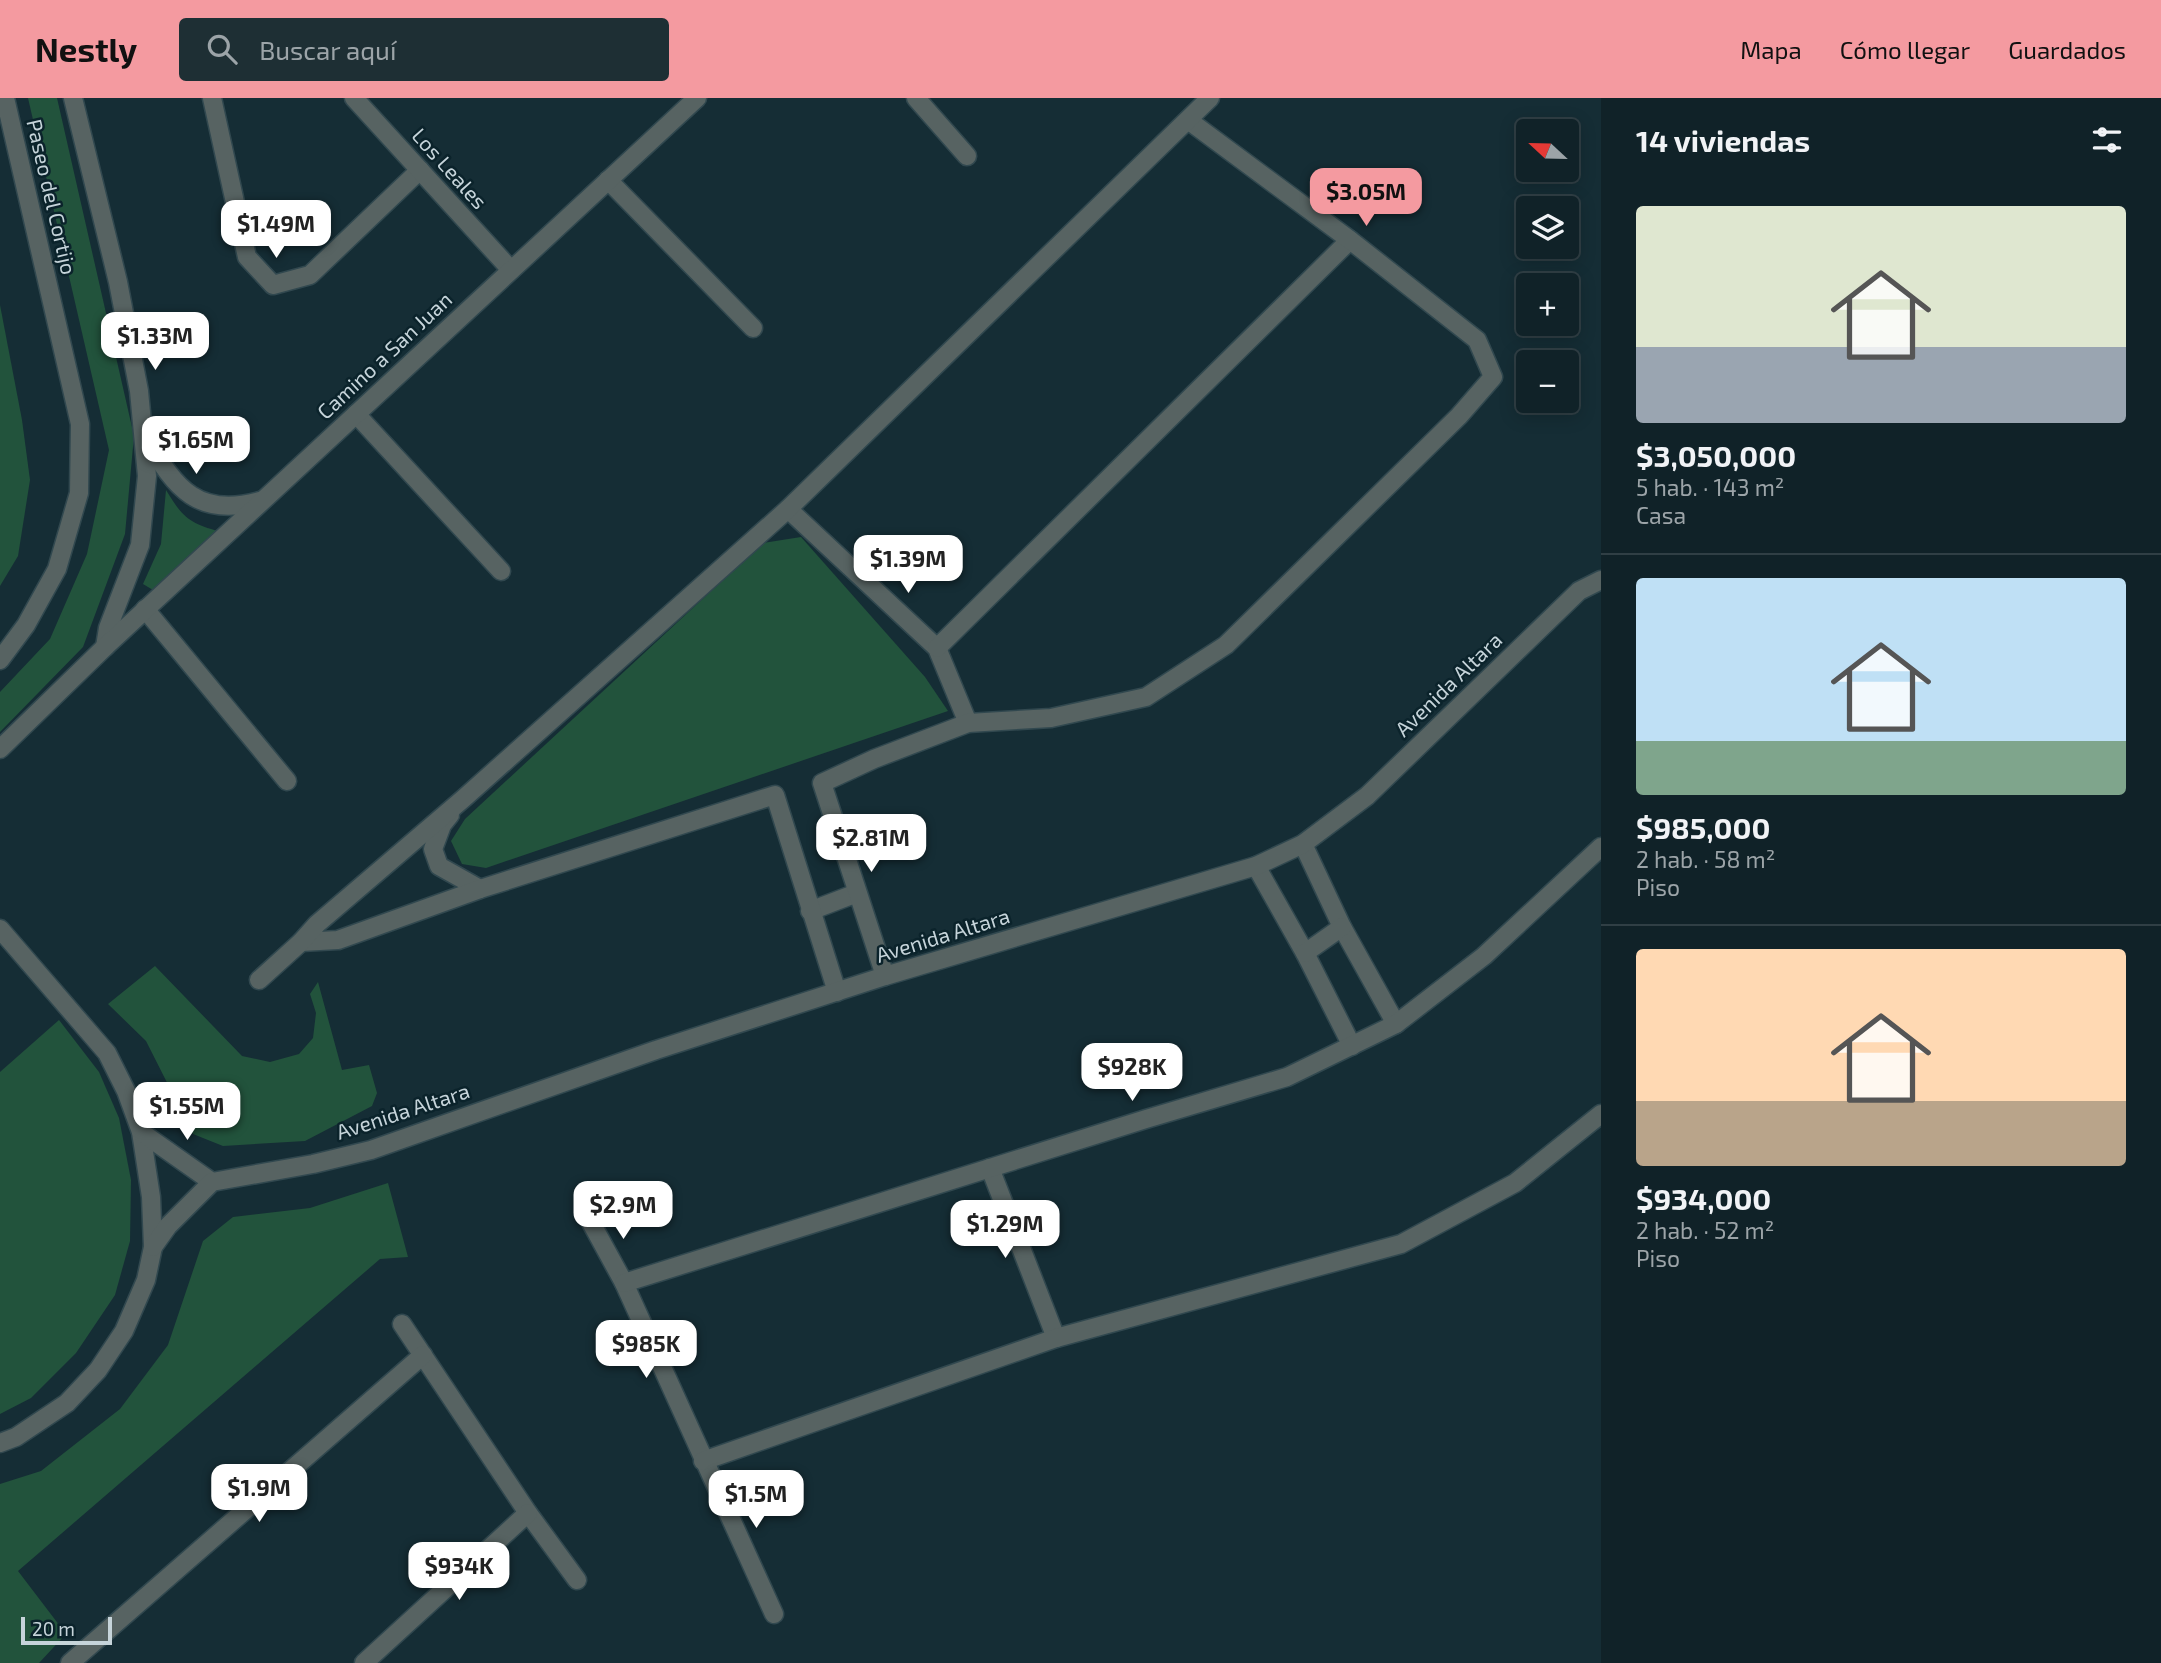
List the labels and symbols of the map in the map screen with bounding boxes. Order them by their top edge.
street label: Paseo del Cortijo [21,116,83,277]
north arrow [1516,119,1578,182]
street label: Los Leales [407,123,493,213]
pin: $3.05M [1309,169,1423,228]
pin: $1.49M [219,200,333,260]
street label: Camino a San Juan [312,286,456,424]
pin: $1.33M [98,313,212,372]
pin: $1.65M [139,416,253,476]
pin: $1.39M [851,536,965,595]
street label: Avenida Altara [1389,627,1507,741]
pin: $2.81M [814,814,928,874]
street label: Avenida Altara [873,902,1013,967]
pin: $928K [1083,1044,1181,1103]
street label: Avenida Altara [333,1077,472,1144]
pin: $1.55M [130,1082,244,1142]
pin: $2.9M [574,1182,672,1241]
pin: $1.29M [948,1200,1062,1260]
pin: $985K [597,1320,695,1380]
pin: $1.9M [210,1464,308,1524]
pin: $1.5M [707,1470,805,1530]
pin: $934K [410,1542,508,1602]
scale bar [21,1614,112,1646]

